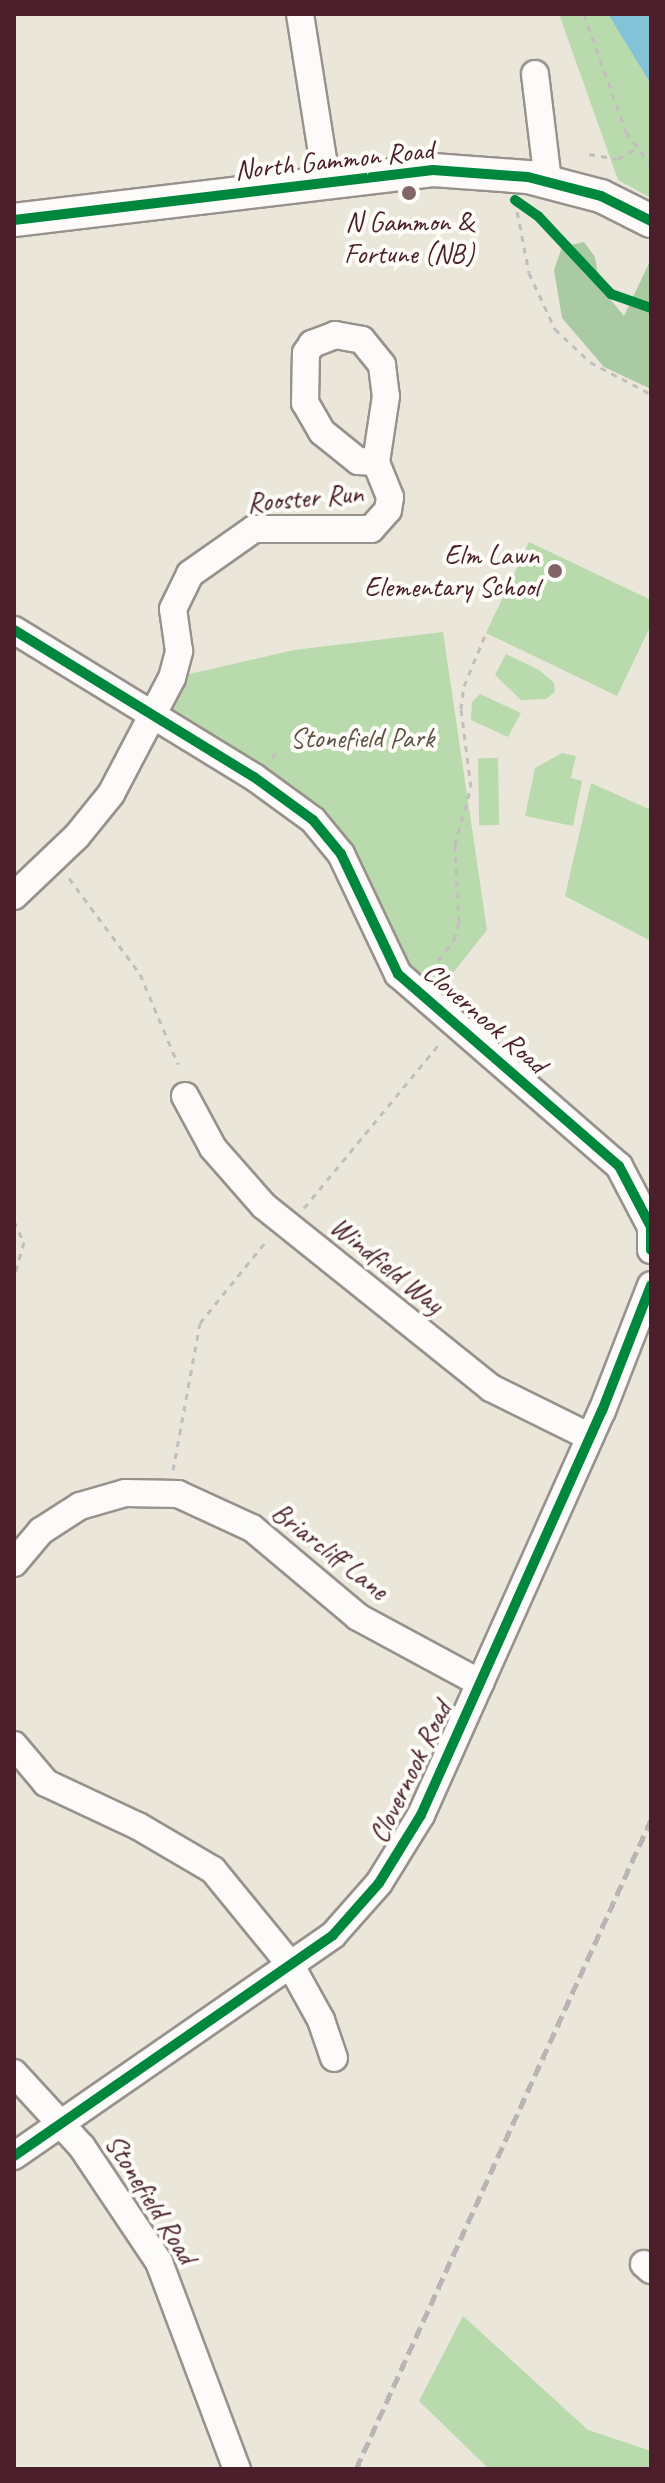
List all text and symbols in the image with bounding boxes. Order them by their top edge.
street label: North Gammon Road [233,133,435,187]
marker: N Gammon & Fortune (NB) [400,184,418,202]
place label: N Gammon & Fortune (NB) [344,205,474,271]
street label: Rooster Run [246,476,364,520]
place label: Elm Lawn Elementary School [364,538,539,604]
marker: Elm Lawn Elementary School [546,562,564,580]
park label: Stonefield Park [290,721,434,755]
street label: Clovernook Road [416,955,554,1081]
street label: Windfield Way [324,1209,450,1321]
street label: Briarcliff Lane [265,1495,395,1607]
street label: Clovernook Road [361,1696,459,1848]
street label: Stonefield Road [98,2128,204,2270]

